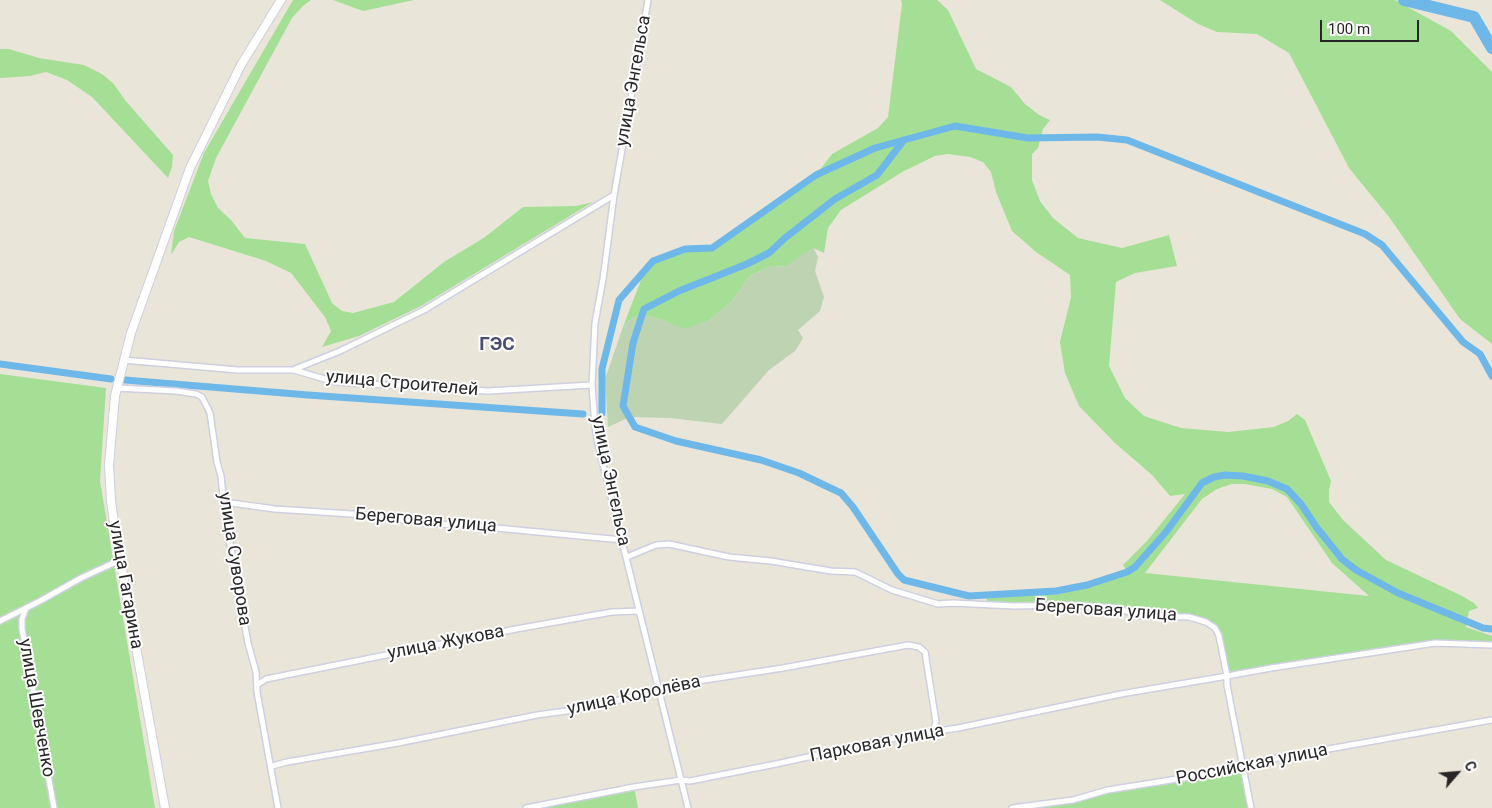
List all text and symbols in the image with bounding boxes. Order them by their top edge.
scale bar [1322,10,1421,42]
street label: улица Энгельса [612,14,656,148]
text: 100 m [1328,20,1370,38]
district label: ГЭС [479,334,515,356]
street label: улица Строителей [325,367,479,401]
street label: улица Энгельса [586,414,634,548]
street label: улица Суворова [213,491,255,627]
street label: Береговая улица [354,504,498,538]
street label: улица Гагарина [103,519,147,651]
street label: Береговая улица [1034,595,1178,627]
street label: улица Жукова [386,621,506,665]
street label: улица Шевченко [13,637,59,779]
street label: улица Королёва [565,671,703,721]
street label: Парковая улица [808,720,946,768]
street label: Российская улица [1174,740,1330,790]
north arrow [1432,748,1482,798]
text: С [1461,758,1480,774]

